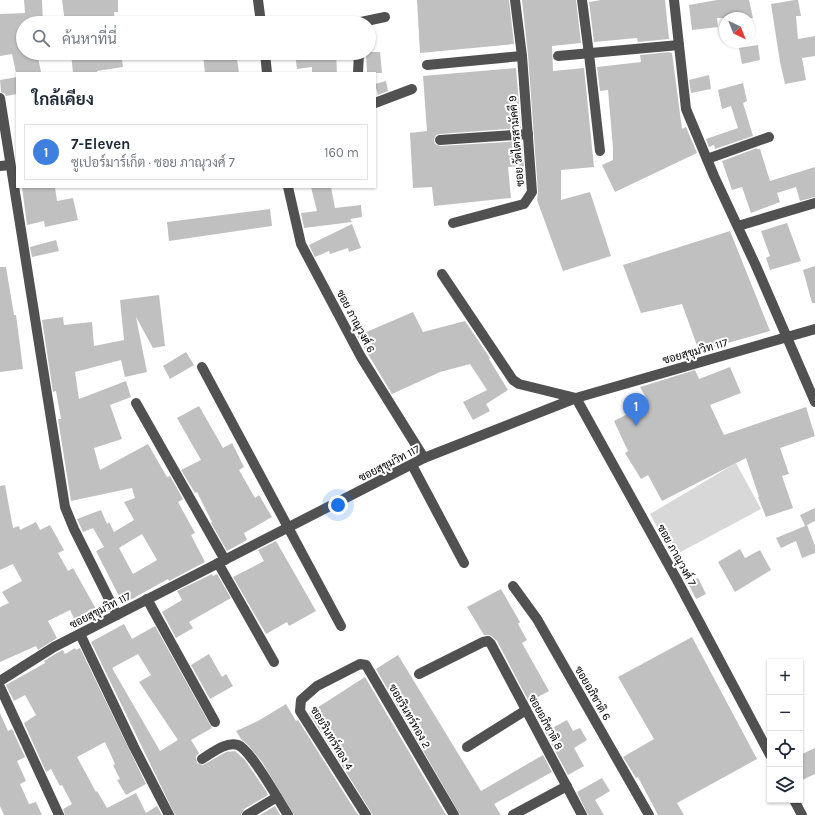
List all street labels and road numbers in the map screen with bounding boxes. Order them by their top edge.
street label: ซอย วัดไตรสามัคคี 9 [504,95,527,187]
street label: ซอย ภาณุวงศ์ 6 [332,287,379,356]
street label: ซอยสุขุมวิท 117 [661,336,730,369]
street label: ซอยสุขุมวิท 117 [356,442,423,486]
street label: ซอย ภาณุวงศ์ 7 [653,521,701,589]
street label: ซอยสุขุมวิท 117 [67,589,134,633]
street label: ซอยอภิชาติ 6 [572,664,613,723]
street label: ซอยรินทร์ทอง 2 [386,681,435,751]
street label: ซอยอภิชาติ 8 [526,692,566,752]
street label: ซอยรินทร์ทอง 4 [307,703,357,772]

